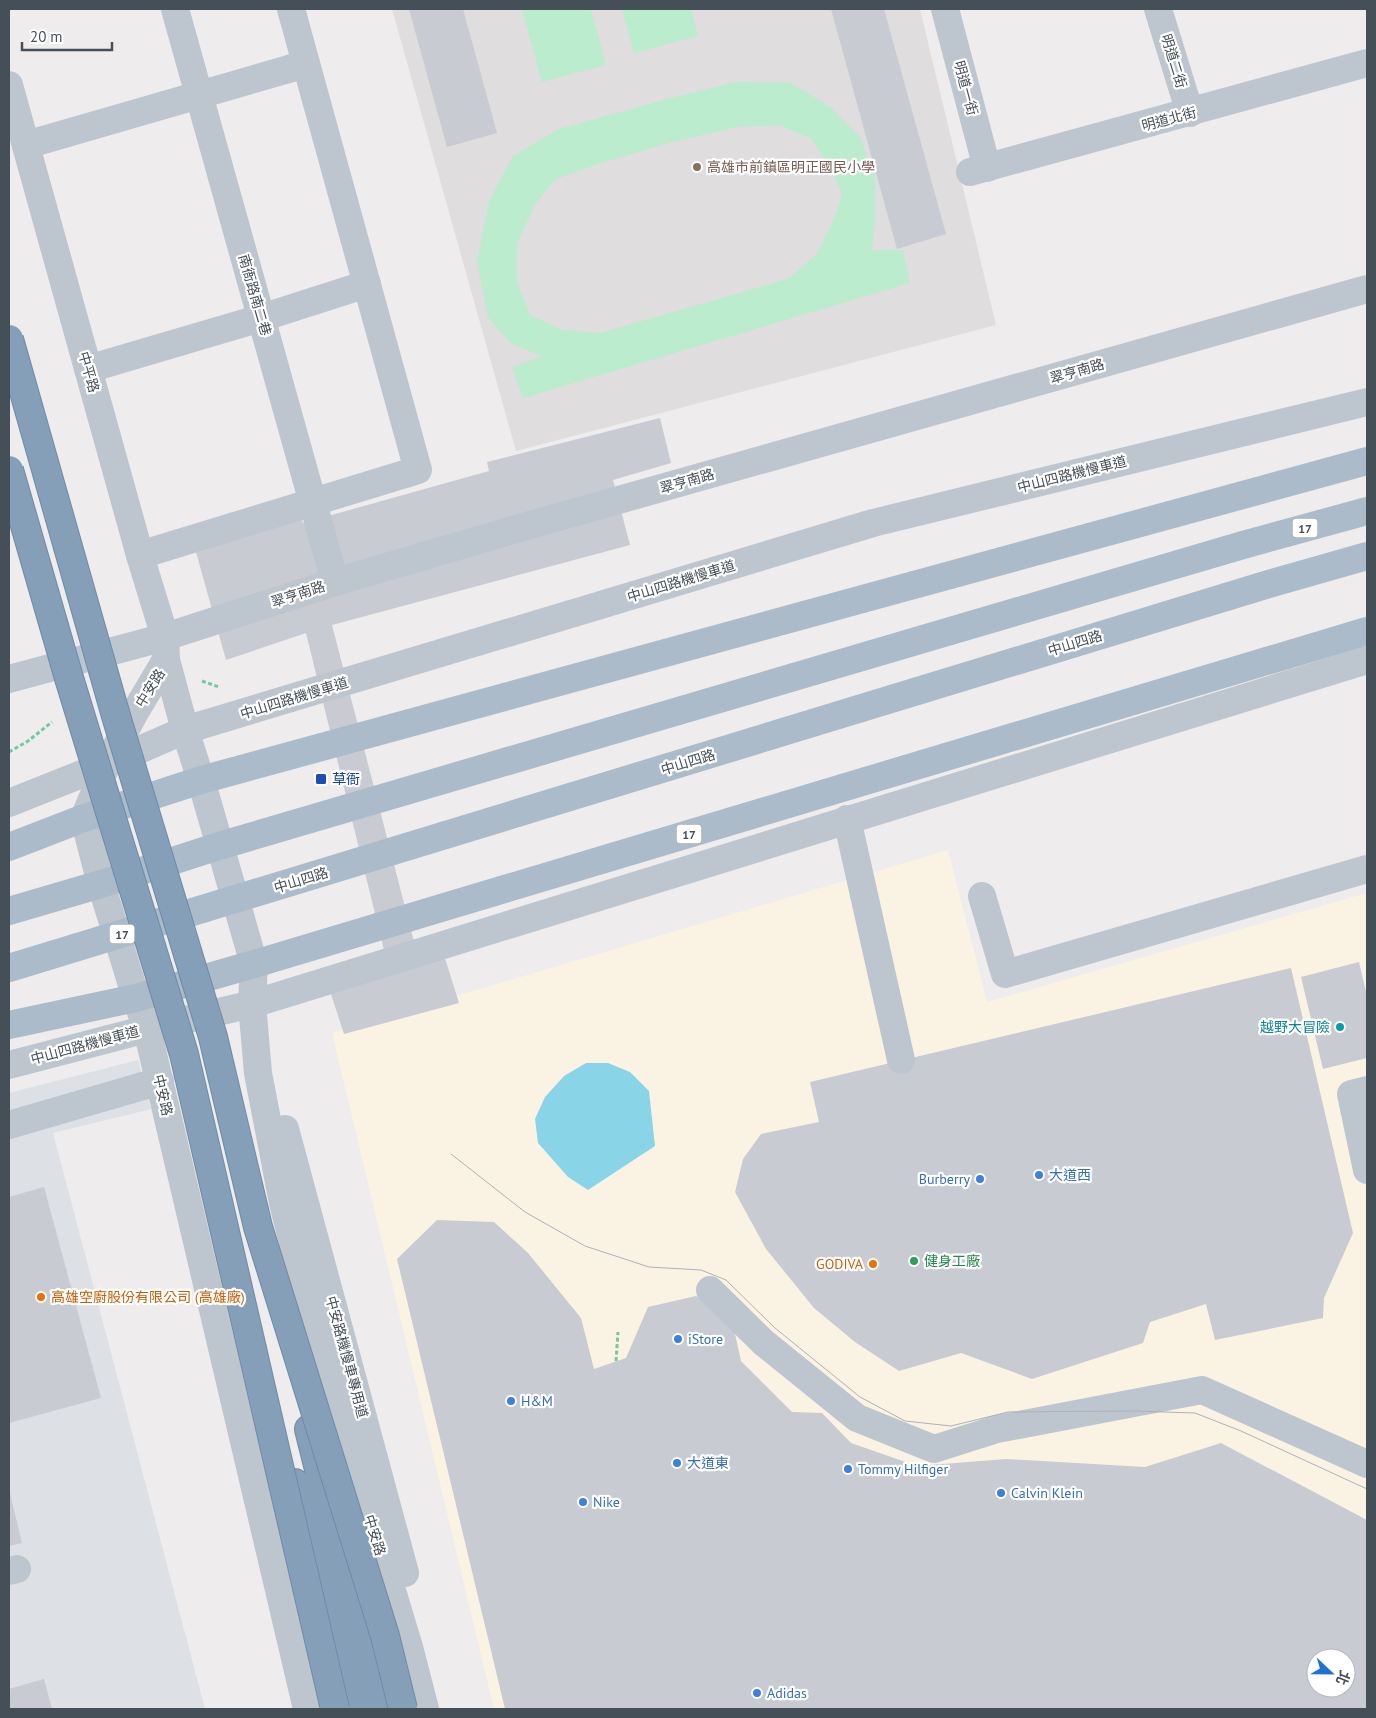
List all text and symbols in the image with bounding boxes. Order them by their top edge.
scale bar [22,20,112,52]
text: 20 m [30,27,63,46]
street label: 明道二街 [1157,32,1191,90]
street label: 明道一街 [950,59,982,117]
street label: 明道北街 [1140,103,1198,135]
place label: 高雄市前鎮區明正國民小學 [707,158,875,176]
marker: 高雄市前鎮區明正國民小學 [691,161,703,173]
street label: 南衙路南二巷 [235,252,275,338]
street label: 中平路 [75,349,103,395]
street label: 翠亨南路 [1048,355,1106,387]
street label: 中山四路機慢車道 [1015,452,1129,496]
street label: 翠亨南路 [658,465,716,497]
road number: 17 [1292,518,1318,538]
street label: 中山四路機慢車道 [625,556,737,606]
street label: 翠亨南路 [269,577,327,611]
street label: 中山四路 [1046,626,1104,660]
street label: 中安路 [131,665,169,711]
street label: 中山四路機慢車道 [238,673,350,723]
street label: 中山四路 [659,745,717,779]
place label: 草衙 [332,770,360,788]
marker: 草衙 [314,772,328,786]
road number: 17 [676,824,702,844]
street label: 中山四路 [272,863,330,897]
road number: 17 [110,924,134,944]
place label: 越野大冒險 [1260,1018,1330,1036]
marker: 越野大冒險 [1334,1021,1346,1033]
street label: 中山四路機慢車道 [29,1022,141,1068]
street label: 中安路 [150,1073,176,1117]
place label: 大道西 [1049,1166,1091,1184]
marker: 大道西 [1033,1169,1045,1181]
place label: Burberry [919,1170,970,1188]
marker: Burberry [974,1173,986,1185]
place label: 健身工廠 [924,1252,980,1270]
place label: GODIVA [816,1255,864,1273]
marker: 健身工廠 [908,1255,920,1267]
marker: GODIVA [867,1258,879,1270]
place label: 高雄空廚股份有限公司 (高雄廠) [51,1288,245,1306]
marker: 高雄空廚股份有限公司 (高雄廠) [35,1291,47,1303]
street label: 中安路機慢車專用道 [322,1294,372,1420]
place label: iStore [688,1330,723,1348]
marker: iStore [672,1333,684,1345]
place label: H&M [521,1392,553,1410]
marker: H&M [505,1395,517,1407]
place label: 大道東 [687,1454,729,1472]
marker: 大道東 [671,1457,683,1469]
place label: Tommy Hilfiger [858,1460,948,1478]
marker: Tommy Hilfiger [842,1463,854,1475]
place label: Calvin Klein [1011,1484,1083,1502]
marker: Calvin Klein [995,1487,1007,1499]
place label: Nike [593,1493,620,1511]
marker: Nike [577,1496,589,1508]
street label: 中安路 [360,1512,390,1558]
north arrow [1306,1648,1356,1698]
text: 北 [1332,1668,1354,1688]
place label: Adidas [767,1684,807,1702]
marker: Adidas [751,1687,763,1699]

